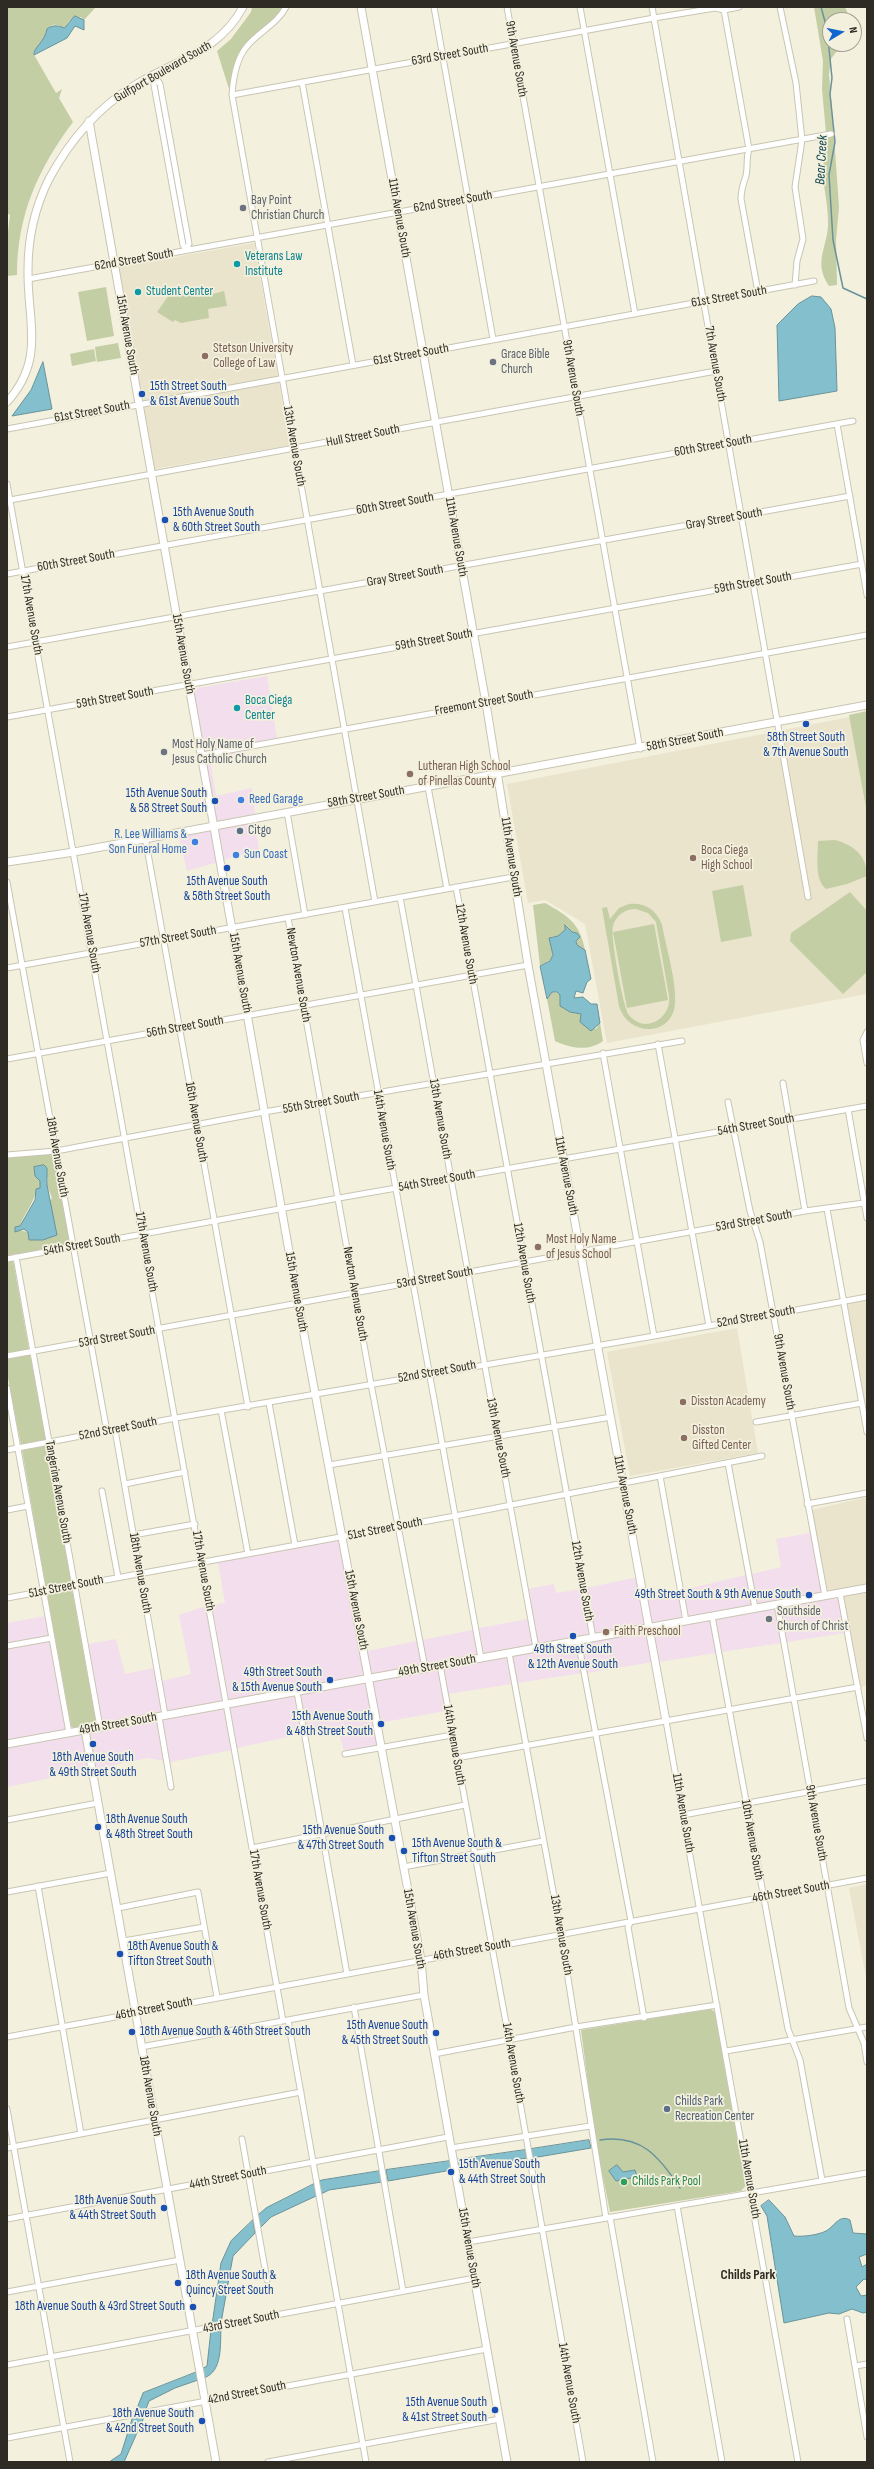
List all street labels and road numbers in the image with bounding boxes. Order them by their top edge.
street label: 9th Avenue South [502,20,530,98]
street label: Gulfport Boulevard South [112,38,214,106]
street label: 63rd Street South [410,41,490,69]
street label: 11th Avenue South [384,177,414,259]
street label: 62nd Street South [412,187,494,217]
street label: 62nd Street South [93,245,175,275]
street label: 61st Street South [690,283,768,311]
street label: 15th Avenue South [112,294,142,376]
street label: 7th Avenue South [701,325,729,403]
street label: 9th Avenue South [559,339,587,417]
street label: 61st Street South [372,341,450,369]
street label: 61st Street South [53,398,131,426]
street label: 13th Avenue South [279,405,309,487]
street label: Hull Street South [325,421,401,451]
street label: 60th Street South [673,432,753,460]
street label: 60th Street South [355,490,435,518]
street label: 11th Avenue South [441,496,471,578]
street label: Gray Street South [685,505,763,533]
street label: 60th Street South [36,547,116,575]
street label: Gray Street South [366,562,444,590]
street label: 59th Street South [713,569,793,597]
street label: 17th Avenue South [16,574,46,656]
street label: 15th Avenue South [168,613,198,695]
street label: 59th Street South [394,626,474,654]
street label: 59th Street South [75,684,155,712]
street label: Freemont Street South [434,687,534,719]
street label: 58th Street South [645,725,725,755]
street label: 58th Street South [326,783,406,811]
street label: 11th Avenue South [497,816,525,898]
street label: 17th Avenue South [74,892,104,974]
street label: 12th Avenue South [451,903,481,985]
street label: 57th Street South [138,923,218,951]
street label: Newton Avenue South [282,926,314,1024]
street label: 15th Avenue South [225,932,255,1014]
street label: 56th Street South [145,1013,225,1041]
street label: 13th Avenue South [425,1078,455,1160]
street label: 16th Avenue South [181,1080,211,1164]
street label: 55th Street South [282,1089,360,1117]
street label: 14th Avenue South [369,1089,399,1171]
street label: 54th Street South [716,1111,796,1139]
street label: 18th Avenue South [42,1115,72,1199]
street label: 11th Avenue South [551,1135,581,1217]
street label: 54th Street South [397,1167,477,1195]
street label: 53rd Street South [715,1207,793,1235]
street label: 17th Avenue South [131,1211,161,1293]
street label: 12th Avenue South [509,1222,539,1304]
street label: 54th Street South [42,1231,122,1259]
street label: Newton Avenue South [339,1245,371,1343]
street label: 15th Avenue South [281,1251,311,1333]
street label: 53rd Street South [396,1264,474,1292]
street label: 52nd Street South [716,1302,796,1332]
street label: 53rd Street South [78,1323,156,1351]
street label: 9th Avenue South [770,1333,798,1411]
street label: 52nd Street South [397,1357,477,1387]
street label: 13th Avenue South [483,1397,513,1479]
street label: 52nd Street South [78,1414,158,1444]
street label: Tangerine Avenue South [41,1439,75,1545]
street label: 11th Avenue South [610,1454,640,1536]
street label: 51st Street South [346,1514,424,1544]
street label: 17th Avenue South [188,1530,218,1612]
street label: 18th Avenue South [125,1531,155,1615]
street label: 12th Avenue South [567,1540,597,1622]
street label: 15th Avenue South [341,1569,371,1651]
street label: 51st Street South [27,1572,105,1602]
street label: 49th Street South [397,1652,477,1680]
street label: 14th Avenue South [439,1704,469,1786]
street label: 49th Street South [78,1710,158,1738]
street label: 11th Avenue South [668,1772,698,1854]
street label: 9th Avenue South [802,1784,830,1862]
street label: 10th Avenue South [737,1798,767,1882]
street label: 17th Avenue South [245,1849,275,1931]
street label: 46th Street South [751,1878,831,1906]
street label: 15th Avenue South [399,1888,429,1970]
street label: 13th Avenue South [546,1894,576,1976]
street label: 46th Street South [432,1936,512,1964]
street label: 46th Street South [114,1994,194,2024]
street label: 14th Avenue South [498,2022,528,2104]
street label: 18th Avenue South [135,2054,165,2138]
street label: 11th Avenue South [734,2138,764,2220]
street label: 44th Street South [188,2163,268,2193]
street label: 15th Avenue South [454,2207,484,2289]
street label: 43rd Street South [202,2307,280,2337]
street label: 14th Avenue South [554,2342,584,2424]
street label: 42nd Street South [207,2378,287,2408]

